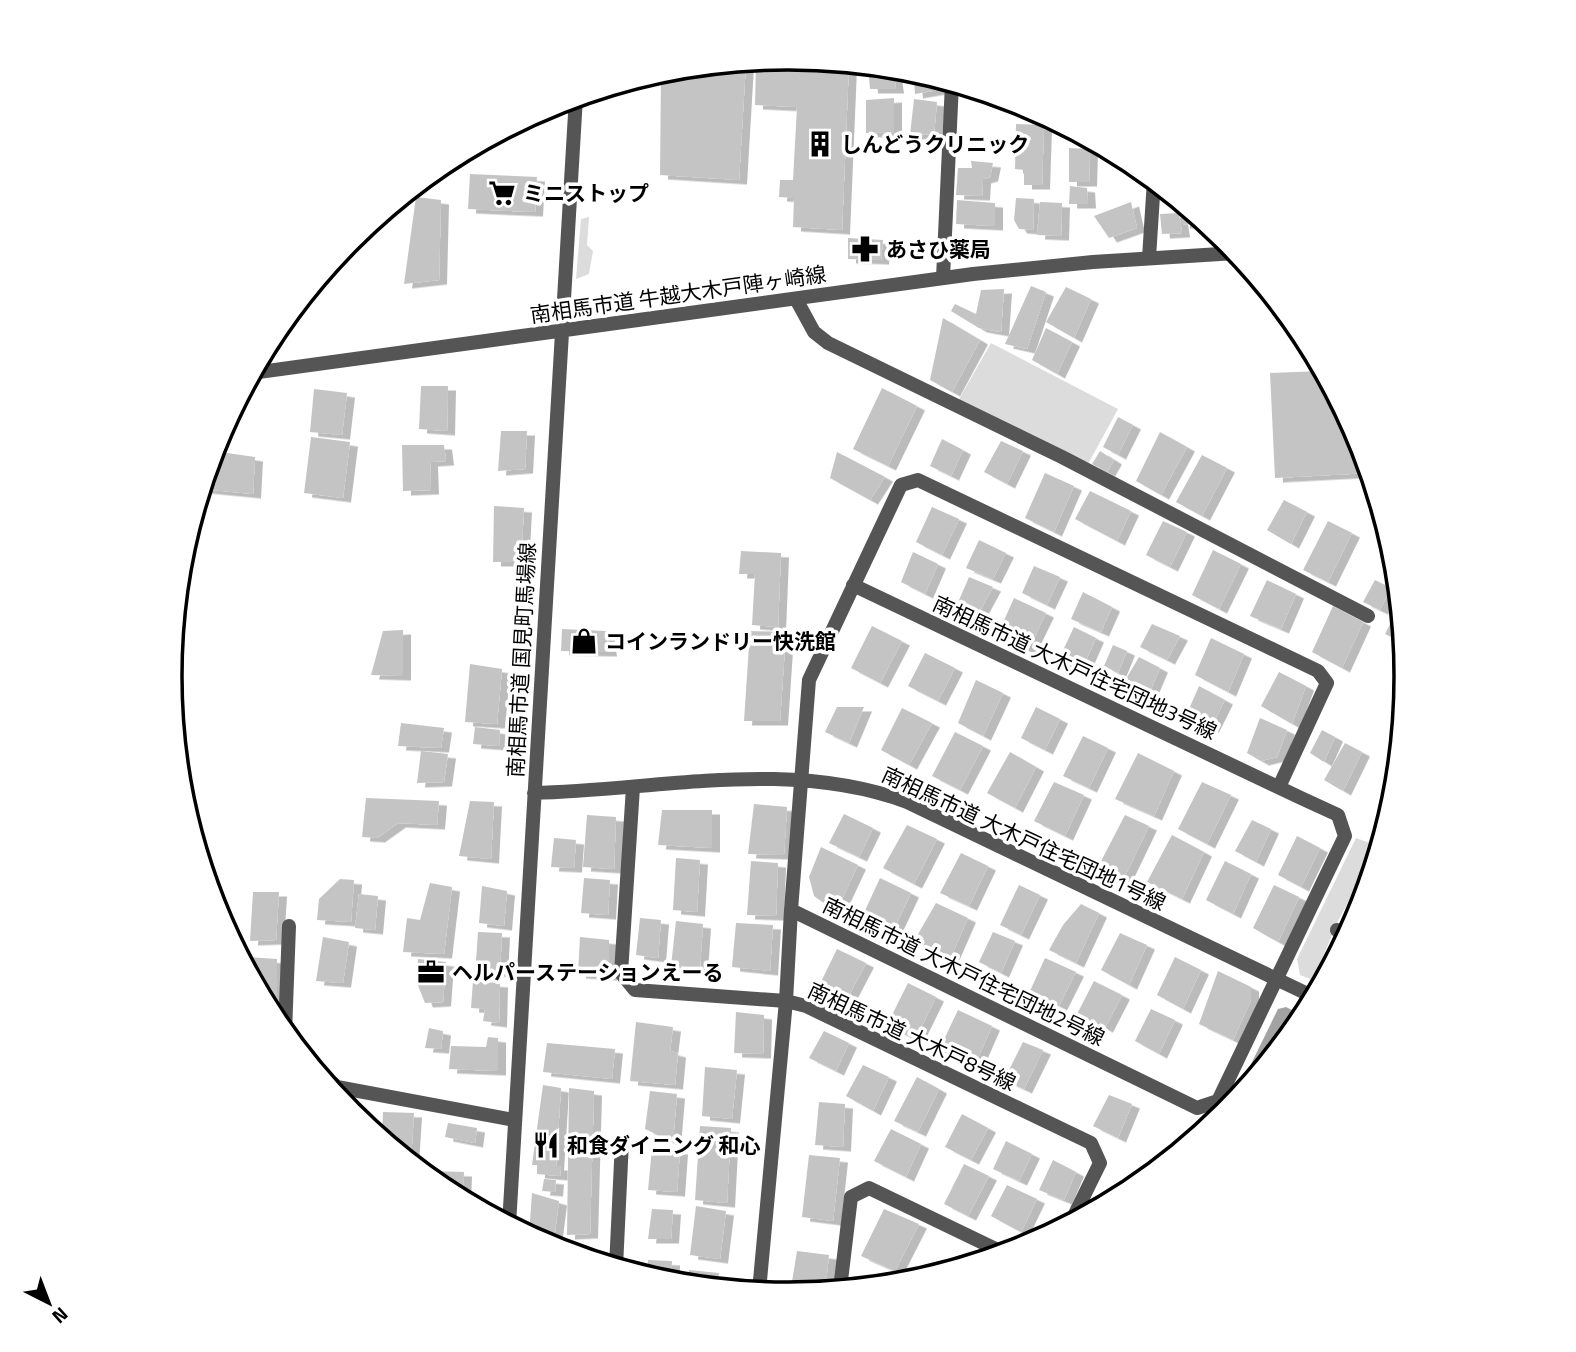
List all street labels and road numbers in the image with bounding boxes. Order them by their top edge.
street label: 南相馬市道 牛越大木戸陣ヶ崎線 [528,257,828,331]
street label: 南相馬市道 国見町馬場線 [499,542,543,778]
street label: 南相馬市道 大木戸住宅団地3号線 [928,587,1222,747]
street label: 南相馬市道 大木戸住宅団地1号線 [877,758,1171,918]
street label: 南相馬市道 大木戸住宅団地2号線 [817,889,1111,1053]
street label: 南相馬市道 大木戸8号線 [803,974,1021,1098]

